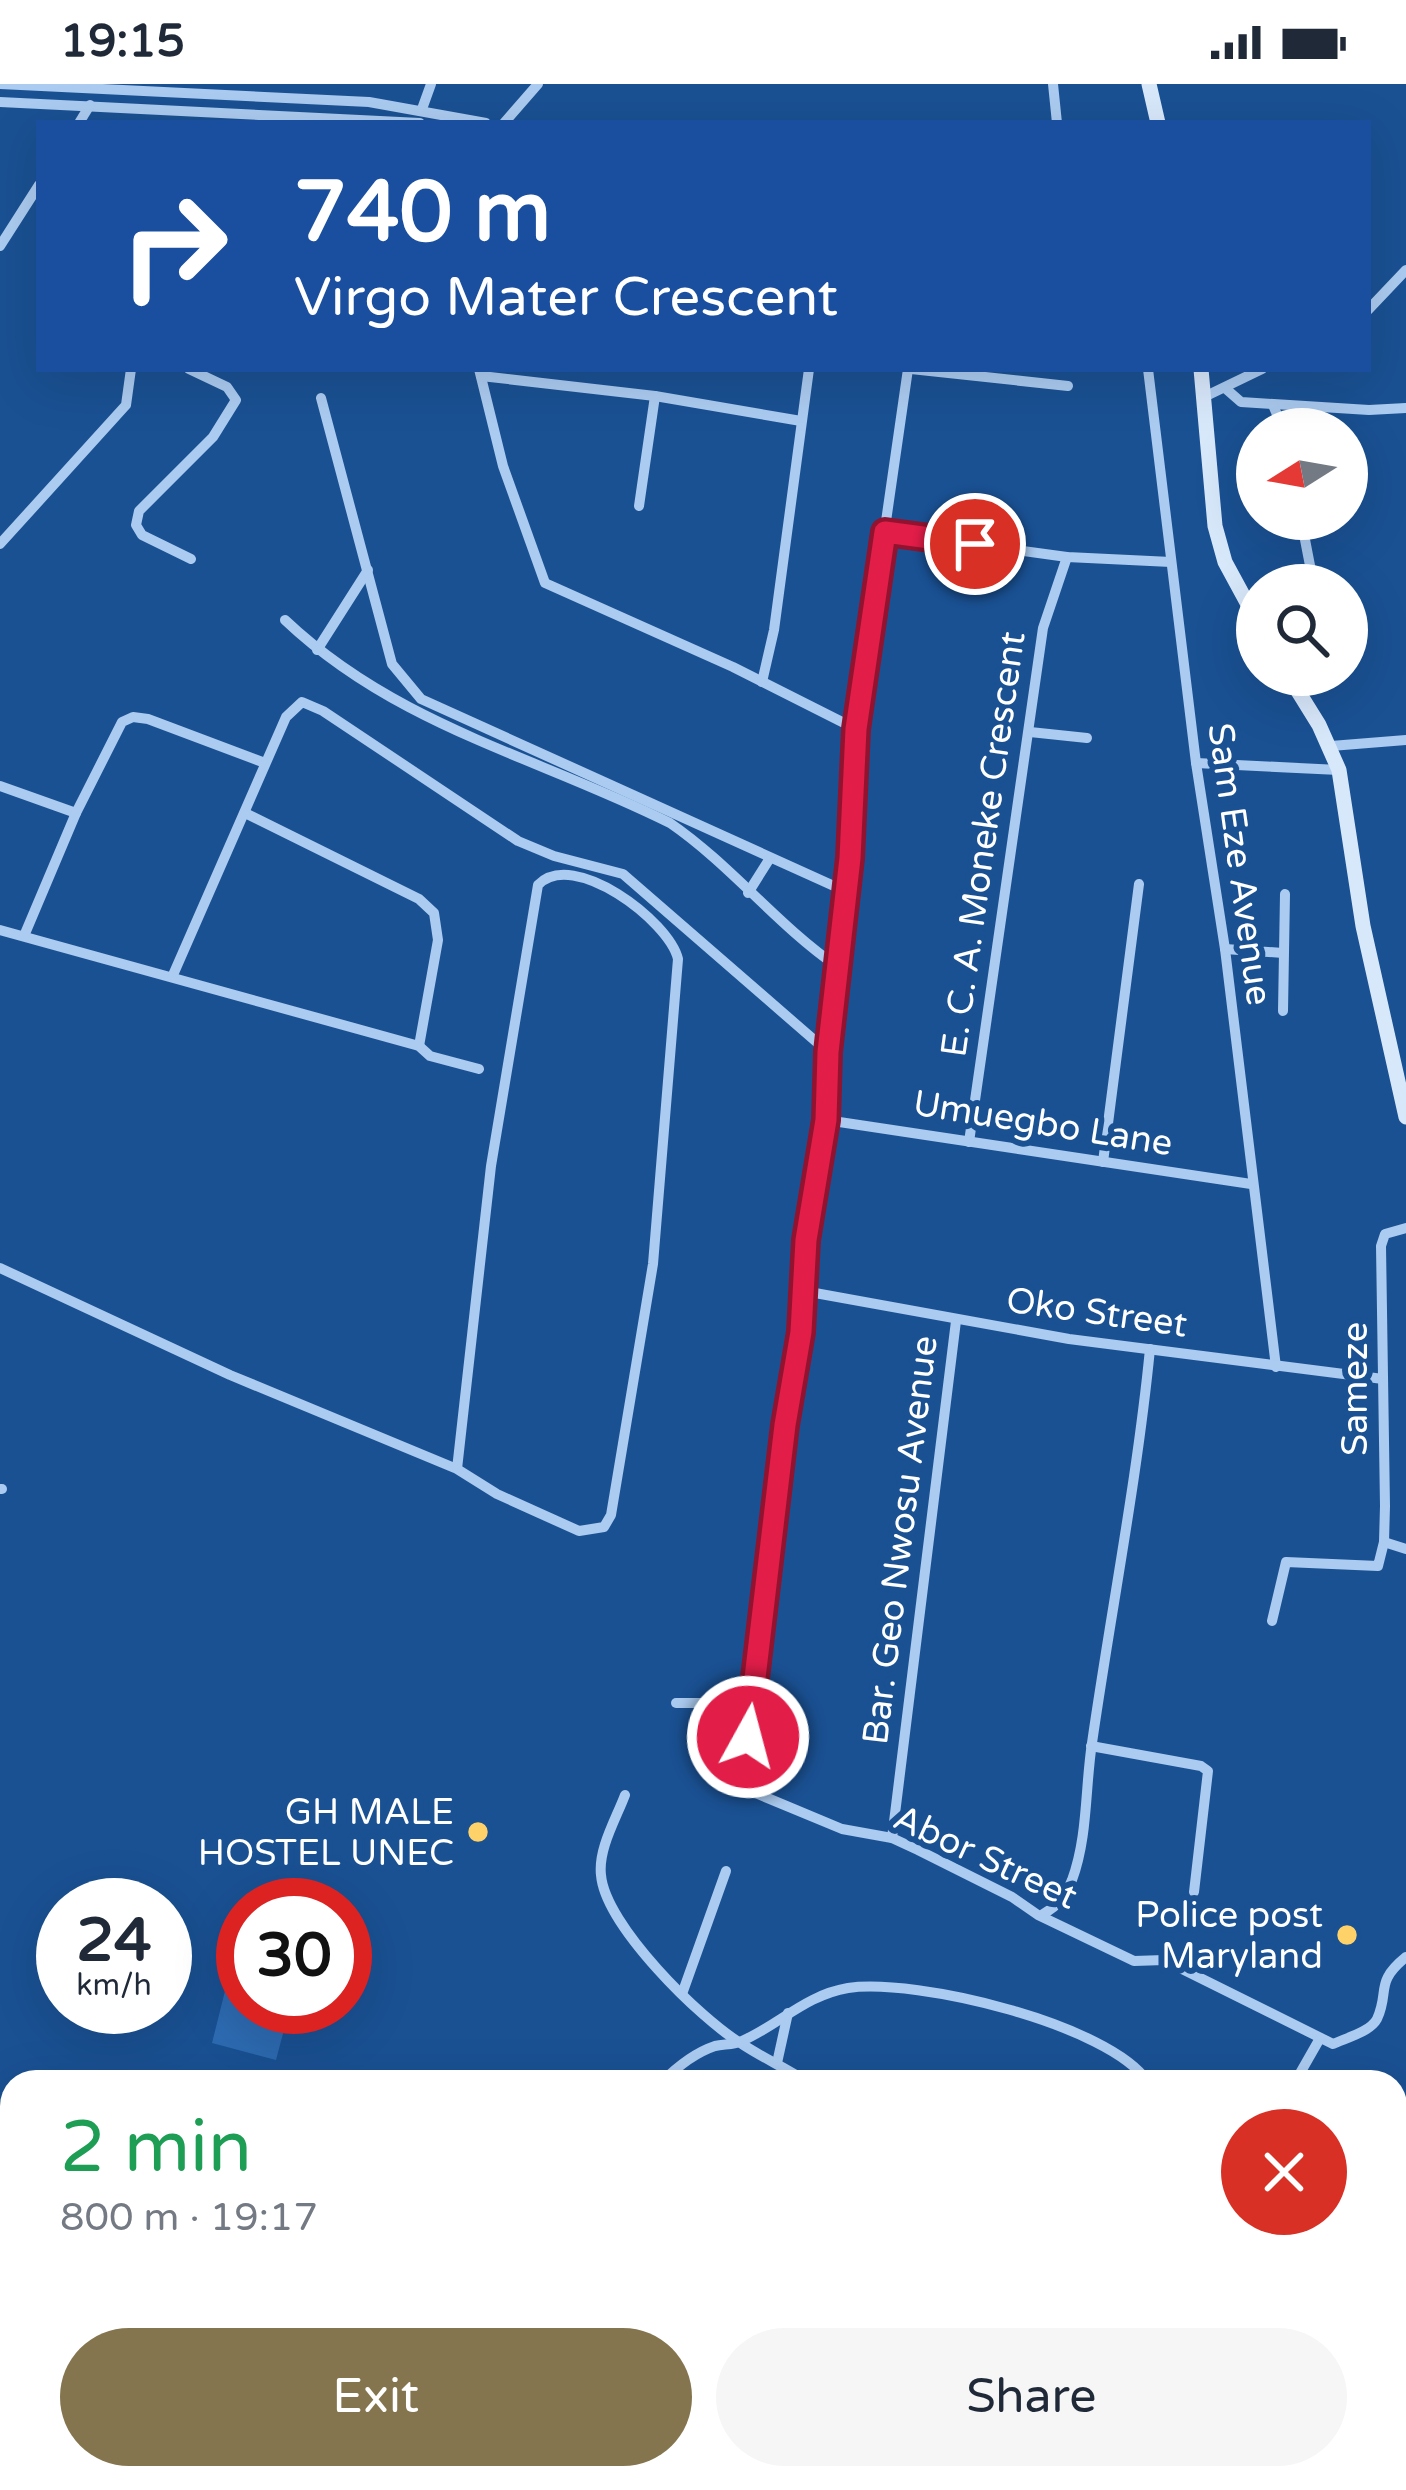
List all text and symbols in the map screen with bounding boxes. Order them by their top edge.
text: 19:15 [60,15,185,69]
text: 740 m [294,163,551,264]
icon: right [96,168,252,324]
text: Virgo Mater Crescent [294,265,838,330]
north arrow [1236,408,1368,540]
map controls [1236,408,1368,696]
pin [924,493,1026,595]
icon: arrive [942,511,1008,577]
button: search [1236,564,1368,696]
street label: E. C. A. Moneke Crescent [932,629,1035,1060]
street label: Sam Eze Avenue [1198,720,1281,1008]
street label: Umuegbo Lane [910,1082,1175,1165]
street label: Oko Street [1004,1279,1190,1346]
street label: Sameze [1334,1322,1377,1456]
street label: Bar. Geo Nwosu Avenue [854,1333,947,1747]
position arrow [685,1674,811,1800]
place label: GH MALE HOSTEL UNEC [198,1791,454,1875]
street label: Abor Street [887,1796,1084,1919]
marker: GH MALE HOSTEL UNEC [465,1819,491,1845]
speed limit sign: 30 [216,1878,372,2034]
place label: Police post Maryland [1135,1894,1323,1978]
text: 24 [76,1905,152,1977]
marker: Police post Maryland [1334,1922,1360,1948]
text: km/h [76,1967,152,2004]
text: 2 min [60,2105,252,2192]
button: close [1221,2109,1347,2235]
text: 800 m · 19:17 [60,2194,318,2241]
button: Exit [60,2328,692,2466]
button: Share [716,2328,1347,2466]

